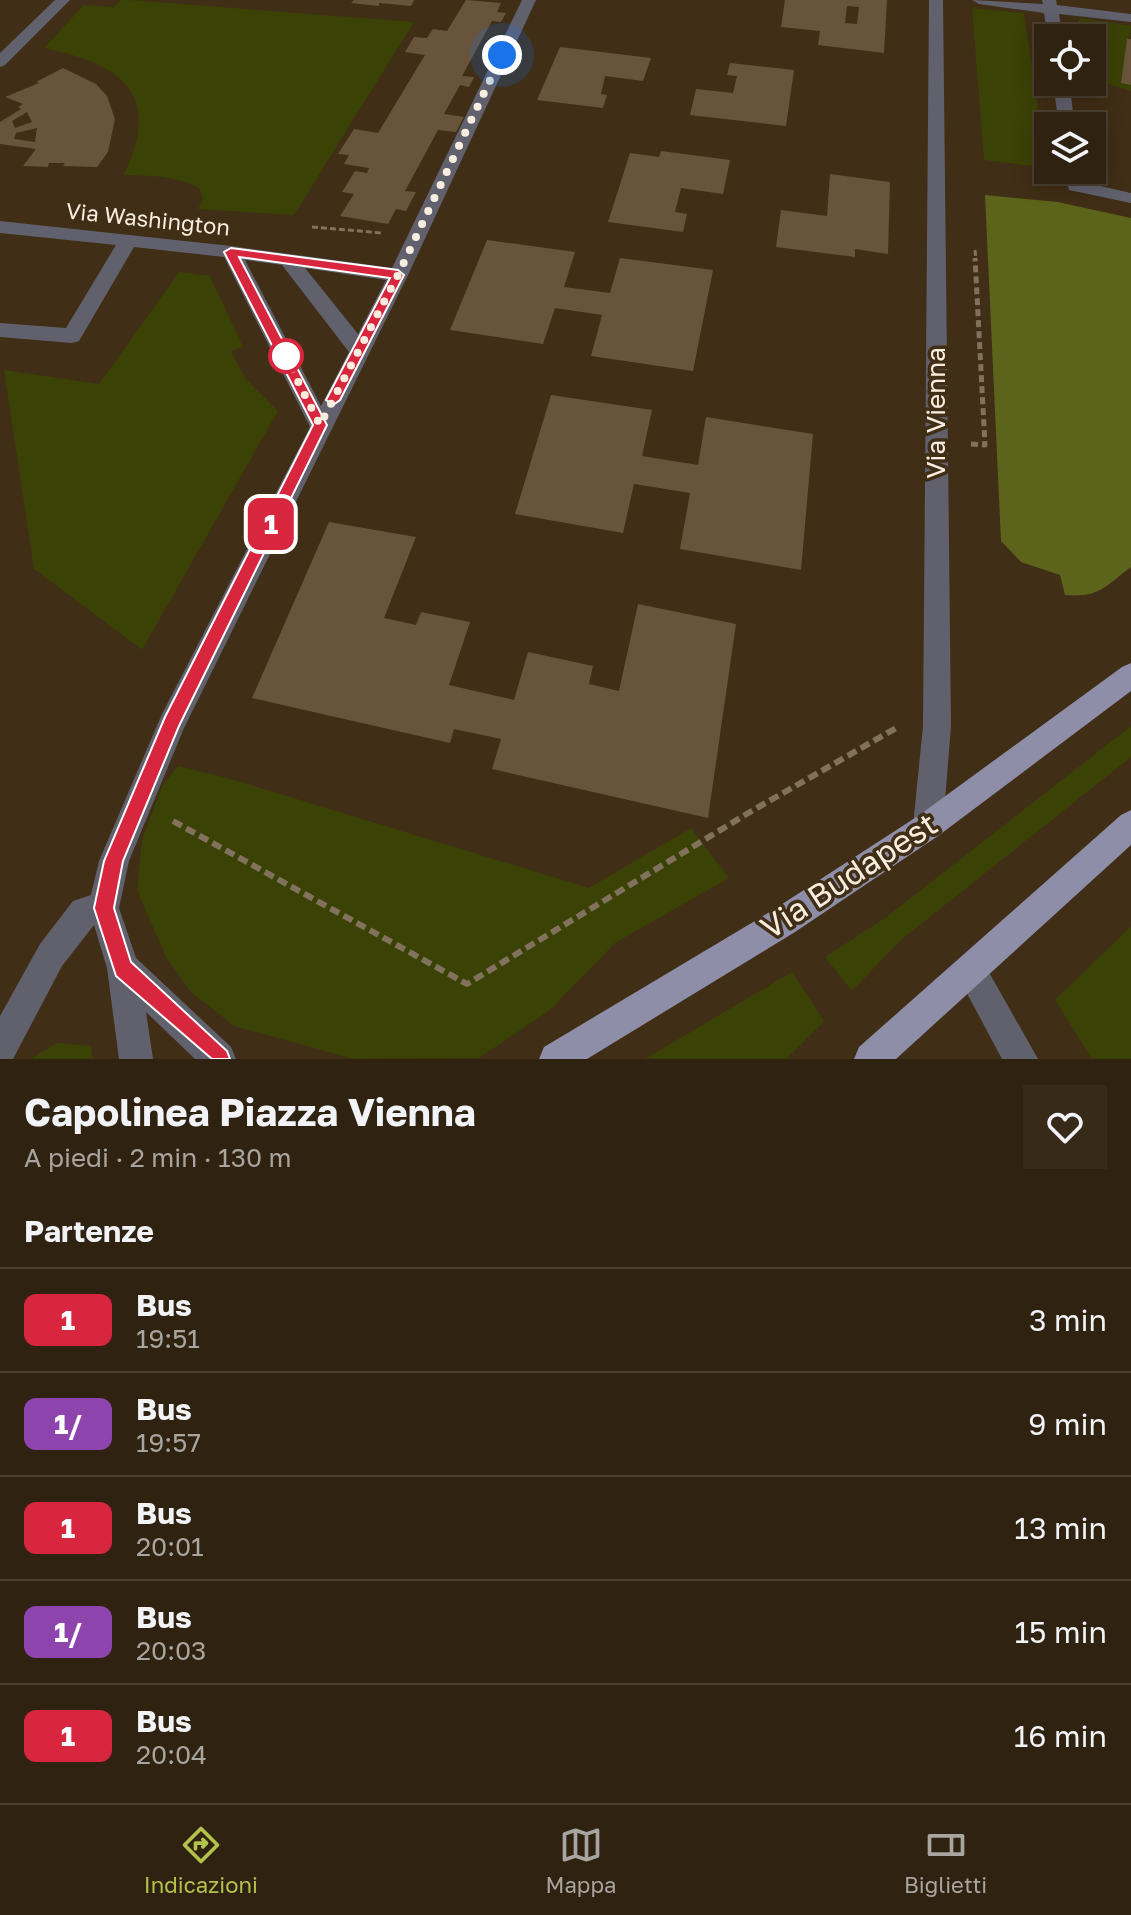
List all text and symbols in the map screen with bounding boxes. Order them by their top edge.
map controls [1034,24,1106,184]
button: locate [1034,24,1106,96]
your location [482,35,522,75]
button: layers [1034,112,1106,184]
street label: Via Washington [65,196,231,241]
unlabelled marker [269,339,303,373]
street label: Via Vienna [920,347,951,479]
line badge: 1 [245,498,297,550]
text: 1 [264,507,278,540]
street label: Via Budapest [753,804,944,946]
button: heart [1023,1085,1107,1169]
text: Capolinea Piazza Vienna [24,1089,476,1134]
text: A piedi · 2 min · 130 m [24,1142,292,1173]
text: Partenze [24,1213,154,1249]
text: Bus [136,1287,192,1323]
text: 3 min [1029,1302,1107,1338]
text: 1 [61,1303,75,1336]
text: 19:51 [136,1323,200,1354]
text: Bus [136,1391,192,1427]
text: 9 min [1028,1406,1107,1442]
text: 1/ [54,1407,82,1440]
text: 19:57 [136,1427,201,1458]
text: Bus [136,1495,192,1531]
text: 13 min [1014,1510,1107,1546]
text: 1 [61,1511,75,1544]
text: 20:01 [136,1531,204,1562]
text: Bus [136,1599,192,1635]
text: 15 min [1015,1614,1107,1650]
text: 1/ [54,1615,82,1648]
text: 20:03 [136,1635,206,1666]
text: Bus [136,1703,192,1739]
text: 16 min [1014,1718,1107,1754]
text: 1 [61,1719,75,1752]
text: 20:04 [136,1739,207,1770]
tab: Indicazioni [144,1823,258,1898]
tab: Mappa [546,1823,616,1898]
tab: Biglietti [904,1823,987,1898]

